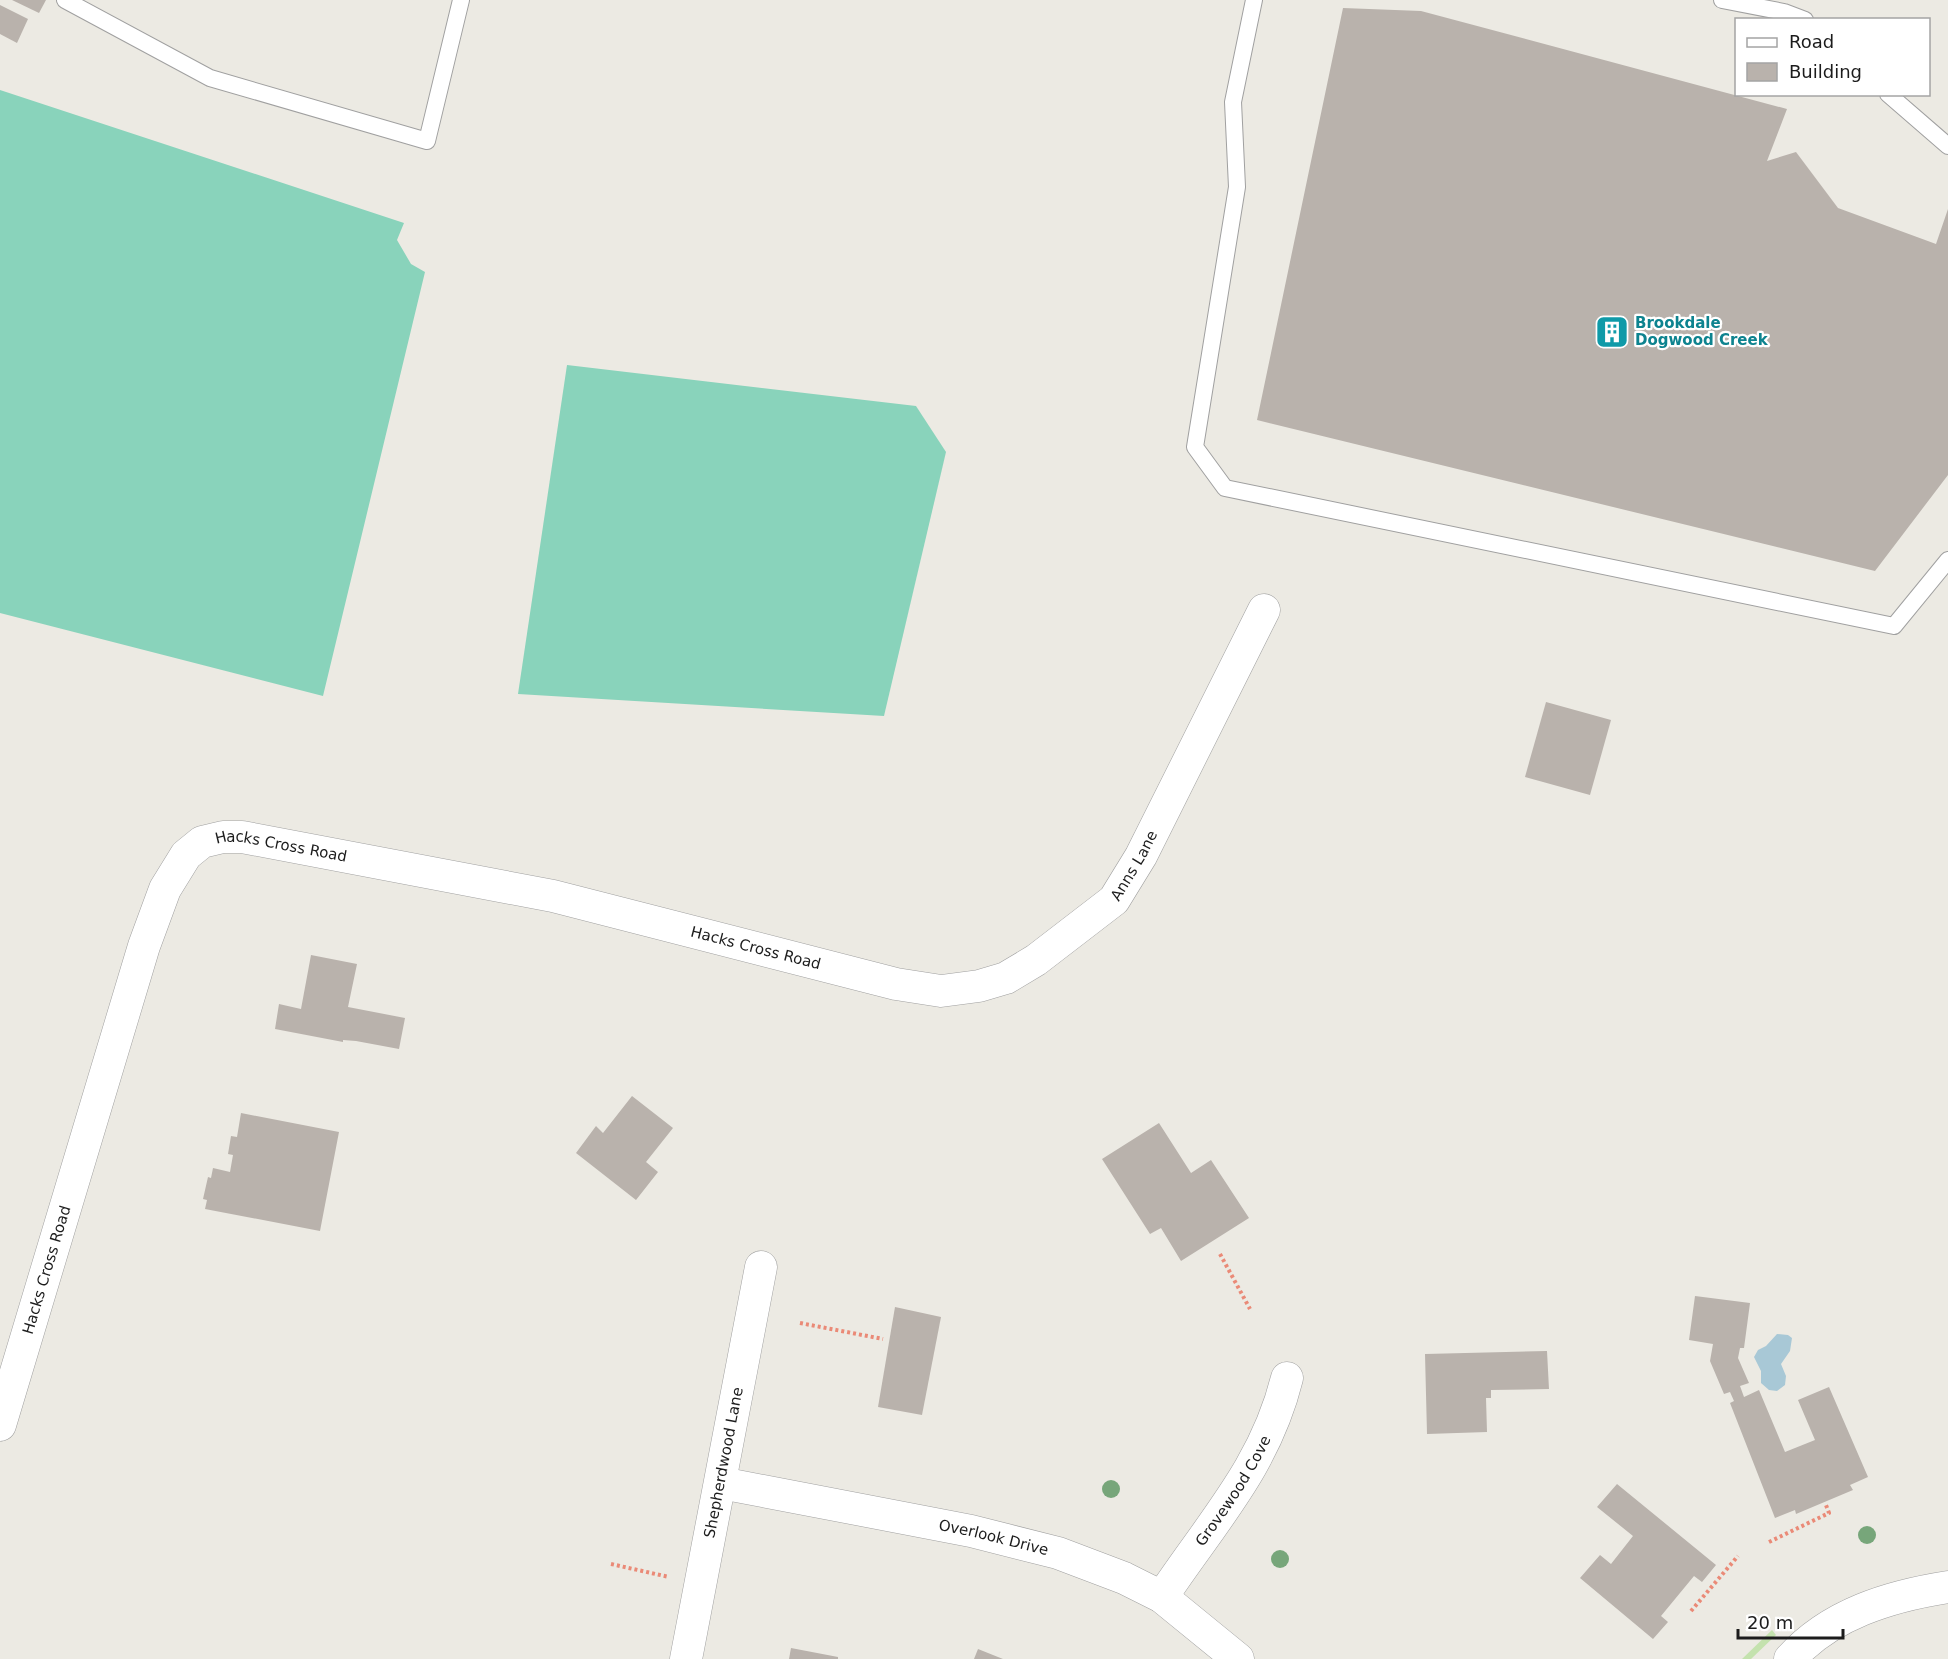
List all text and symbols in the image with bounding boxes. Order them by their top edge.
legend [1735,18,1930,96]
text: Road [1789,31,1834,52]
text: Building [1789,61,1862,82]
building icon: Brookdale Dogwood Creek [1594,314,1630,350]
place label: Brookdale Dogwood Creek [1635,314,1769,349]
street label: Hacks Cross Road [213,827,349,866]
street label: Anns Lane [1107,828,1161,904]
street label: Hacks Cross Road [689,923,823,973]
street label: Hacks Cross Road [19,1203,74,1336]
street label: Shepherdwood Lane [700,1386,747,1540]
street label: Grovewood Cove [1192,1433,1275,1550]
street label: Overlook Drive [937,1516,1050,1559]
scale bar [1738,1602,1843,1640]
text: 20 m [1747,1612,1793,1633]

